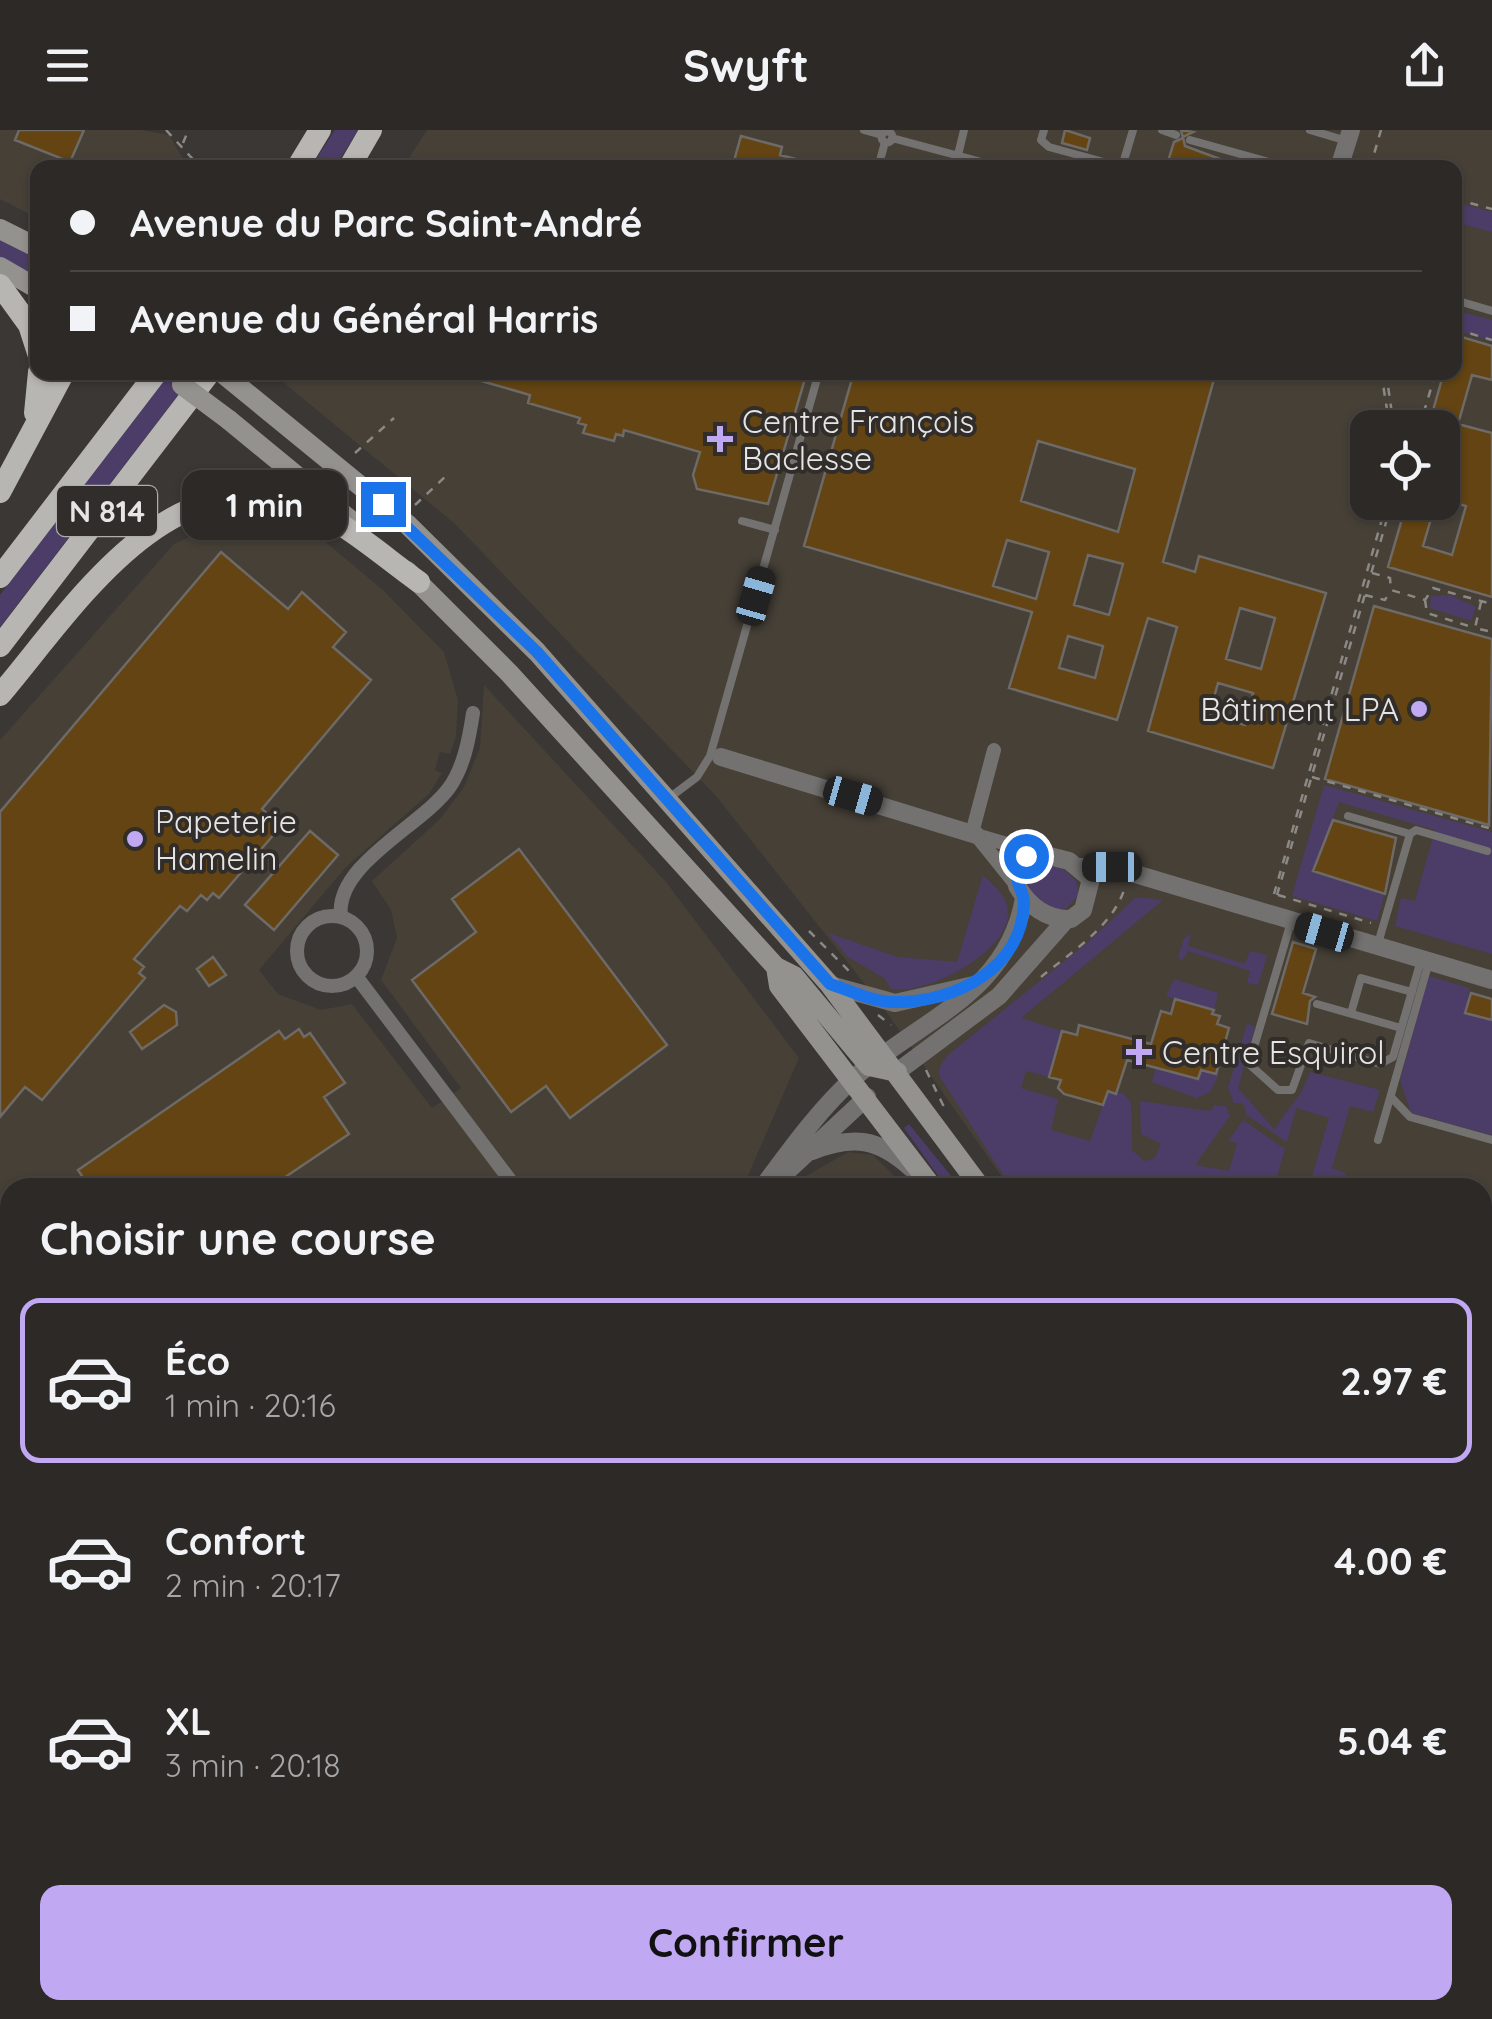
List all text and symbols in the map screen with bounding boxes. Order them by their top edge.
text: Swyft [683,37,809,93]
icon: menu [40,38,95,93]
icon: share [1397,38,1452,93]
text: Avenue du Parc Saint-André [130,199,643,247]
text: Avenue du Général Harris [130,295,598,343]
place label: Centre François Baclesse [742,401,974,478]
map controls [1350,410,1460,520]
button: locate [1350,410,1460,520]
marker: Centre François Baclesse [707,426,733,452]
callout: 1 min [183,469,348,539]
route end [361,482,406,527]
text: 1 min [226,485,303,525]
road number: N 814 [57,486,157,536]
car [733,563,779,629]
place label: Bâtiment LPA [1200,689,1399,729]
marker: Bâtiment LPA [1408,698,1430,720]
car [820,773,886,819]
place label: Papeterie Hamelin [155,801,297,878]
marker: Papeterie Hamelin [124,828,146,850]
route start [1004,834,1049,879]
car [1082,852,1142,882]
car [1291,909,1357,955]
place label: Centre Esquirol [1162,1032,1385,1072]
marker: Centre Esquirol [1126,1039,1152,1065]
text: Choisir une course [40,1210,436,1266]
icon: car [45,1336,135,1426]
text: Éco [165,1337,230,1385]
text: 2.97 € [1340,1357,1447,1405]
text: 1 min · 20:16 [165,1385,336,1425]
icon: car [45,1516,135,1606]
text: Confort [165,1517,306,1565]
text: 4.00 € [1334,1537,1447,1585]
text: 2 min · 20:17 [165,1565,341,1605]
icon: car [45,1696,135,1786]
text: XL [165,1697,211,1745]
text: 5.04 € [1337,1717,1447,1765]
text: 3 min · 20:18 [165,1745,341,1785]
button: Confirmer [40,1885,1452,2000]

